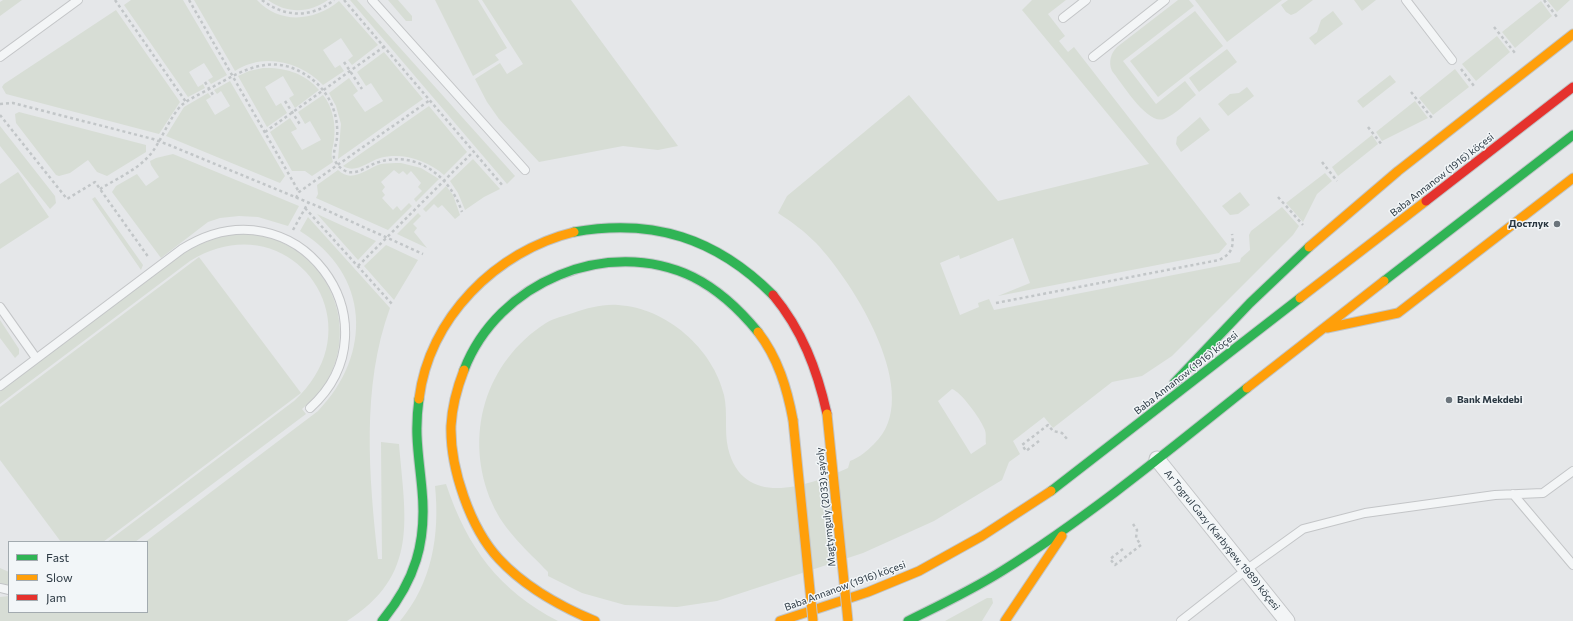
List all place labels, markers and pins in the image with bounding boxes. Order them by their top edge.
place label: Достлук [1508,218,1549,230]
marker: Достлук [1552,219,1562,229]
place label: Bank Mekdebi [1457,394,1523,406]
marker: Bank Mekdebi [1444,395,1454,405]

